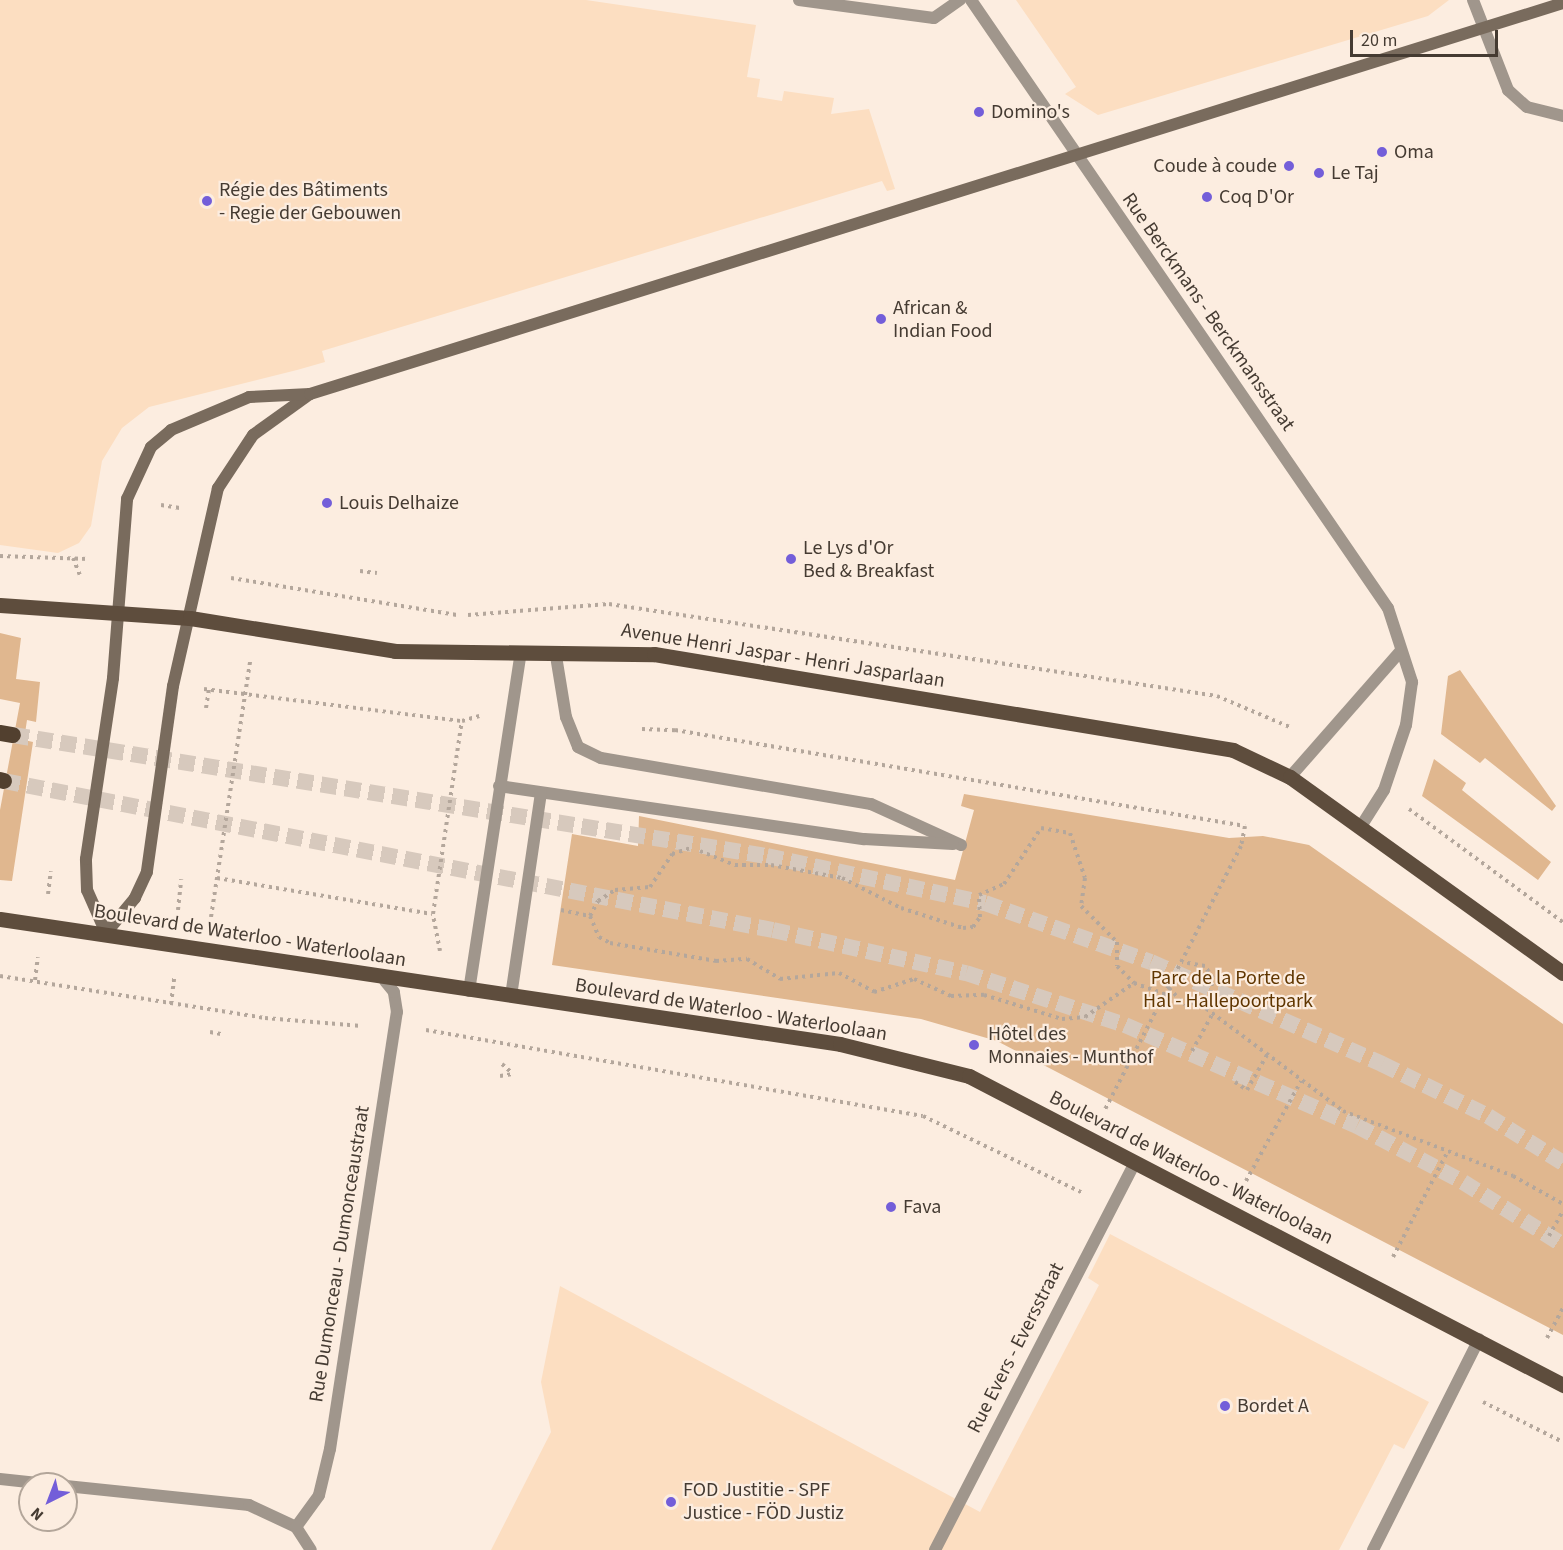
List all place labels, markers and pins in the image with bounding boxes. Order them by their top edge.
place label: Domino's [991,100,1070,124]
marker: Domino's [972,105,986,119]
place label: Oma [1394,140,1434,164]
marker: Oma [1375,145,1389,159]
place label: Coude à coude [1153,154,1277,178]
marker: Coude à coude [1282,159,1296,173]
place label: Le Taj [1331,161,1379,185]
marker: Le Taj [1312,166,1326,180]
place label: Régie des Bâtiments - Regie der Gebouwen [219,178,401,225]
place label: Coq D'Or [1219,185,1294,209]
marker: Coq D'Or [1200,190,1214,204]
marker: Régie des Bâtiments - Regie der Gebouwen [200,194,214,208]
place label: African & Indian Food [893,296,993,343]
marker: African & Indian Food [874,312,888,326]
place label: Louis Delhaize [339,491,459,515]
marker: Louis Delhaize [320,496,334,510]
place label: Le Lys d'Or Bed & Breakfast [803,536,934,583]
marker: Le Lys d'Or Bed & Breakfast [784,552,798,566]
place label: Hôtel des Monnaies - Munthof [988,1022,1153,1069]
marker: Hôtel des Monnaies - Munthof [965,1036,983,1054]
place label: Fava [903,1195,941,1219]
marker: Fava [884,1200,898,1214]
place label: Bordet A [1237,1394,1309,1418]
marker: Bordet A [1218,1399,1232,1413]
place label: FOD Justitie - SPF Justice - FÖD Justiz [683,1478,844,1525]
marker: FOD Justitie - SPF Justice - FÖD Justiz [664,1495,678,1509]

